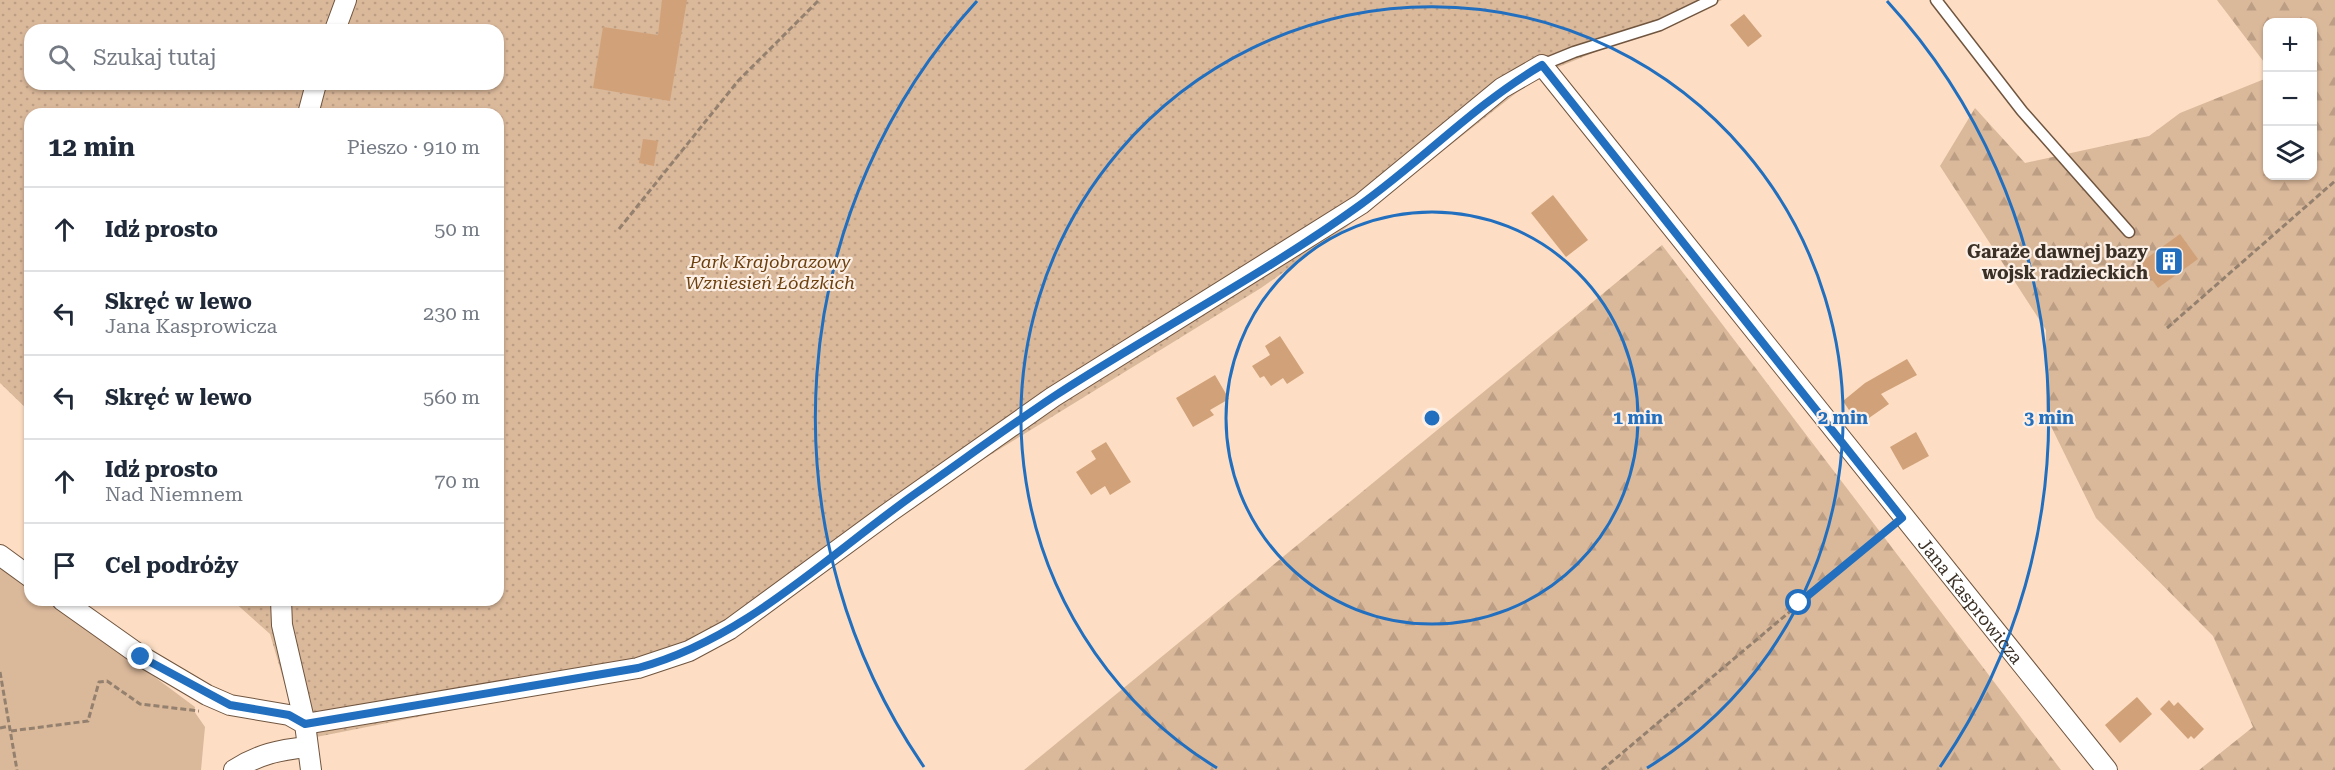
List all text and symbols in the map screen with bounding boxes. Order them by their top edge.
map controls [2263,18,2317,180]
button: + [2263,18,2317,72]
search box [24,24,504,90]
icon: search [45,41,78,74]
text: Szukaj tutaj [93,45,217,70]
button: − [2263,72,2317,126]
button: layers [2263,126,2317,180]
text: 12 min [48,132,135,162]
text: Pieszo · 910 m [347,135,480,159]
icon: ahead [48,213,81,246]
text: Idź prosto [105,217,218,242]
text: 50 m [434,217,480,241]
place label: Garaże dawnej bazy wojsk radzieckich [1967,241,2148,283]
building icon: Garaże dawnej bazy wojsk radzieckich [2153,245,2185,277]
park label: Park Krajobrazowy Wzniesień Łódzkich [685,251,855,293]
text: Skręć w lewo [105,289,252,314]
icon: left [48,297,81,330]
text: 230 m [423,301,480,325]
text: Jana Kasprowicza [105,314,277,338]
icon: left [48,381,81,414]
text: Skręć w lewo [105,385,252,410]
text: 560 m [423,385,480,409]
text: 1 min [1613,407,1663,428]
text: 2 min [1818,407,1868,428]
text: 3 min [2024,407,2074,428]
centre of rings [1422,408,1442,428]
text: Idź prosto [105,457,218,482]
icon: ahead [48,465,81,498]
text: 70 m [434,469,480,493]
text: Nad Niemnem [105,482,243,506]
street label: Jana Kasprowicza [1914,533,2028,668]
icon: arrive [48,549,81,582]
text: Cel podróży [105,553,239,578]
route start [1785,589,1811,615]
route end [127,643,153,669]

